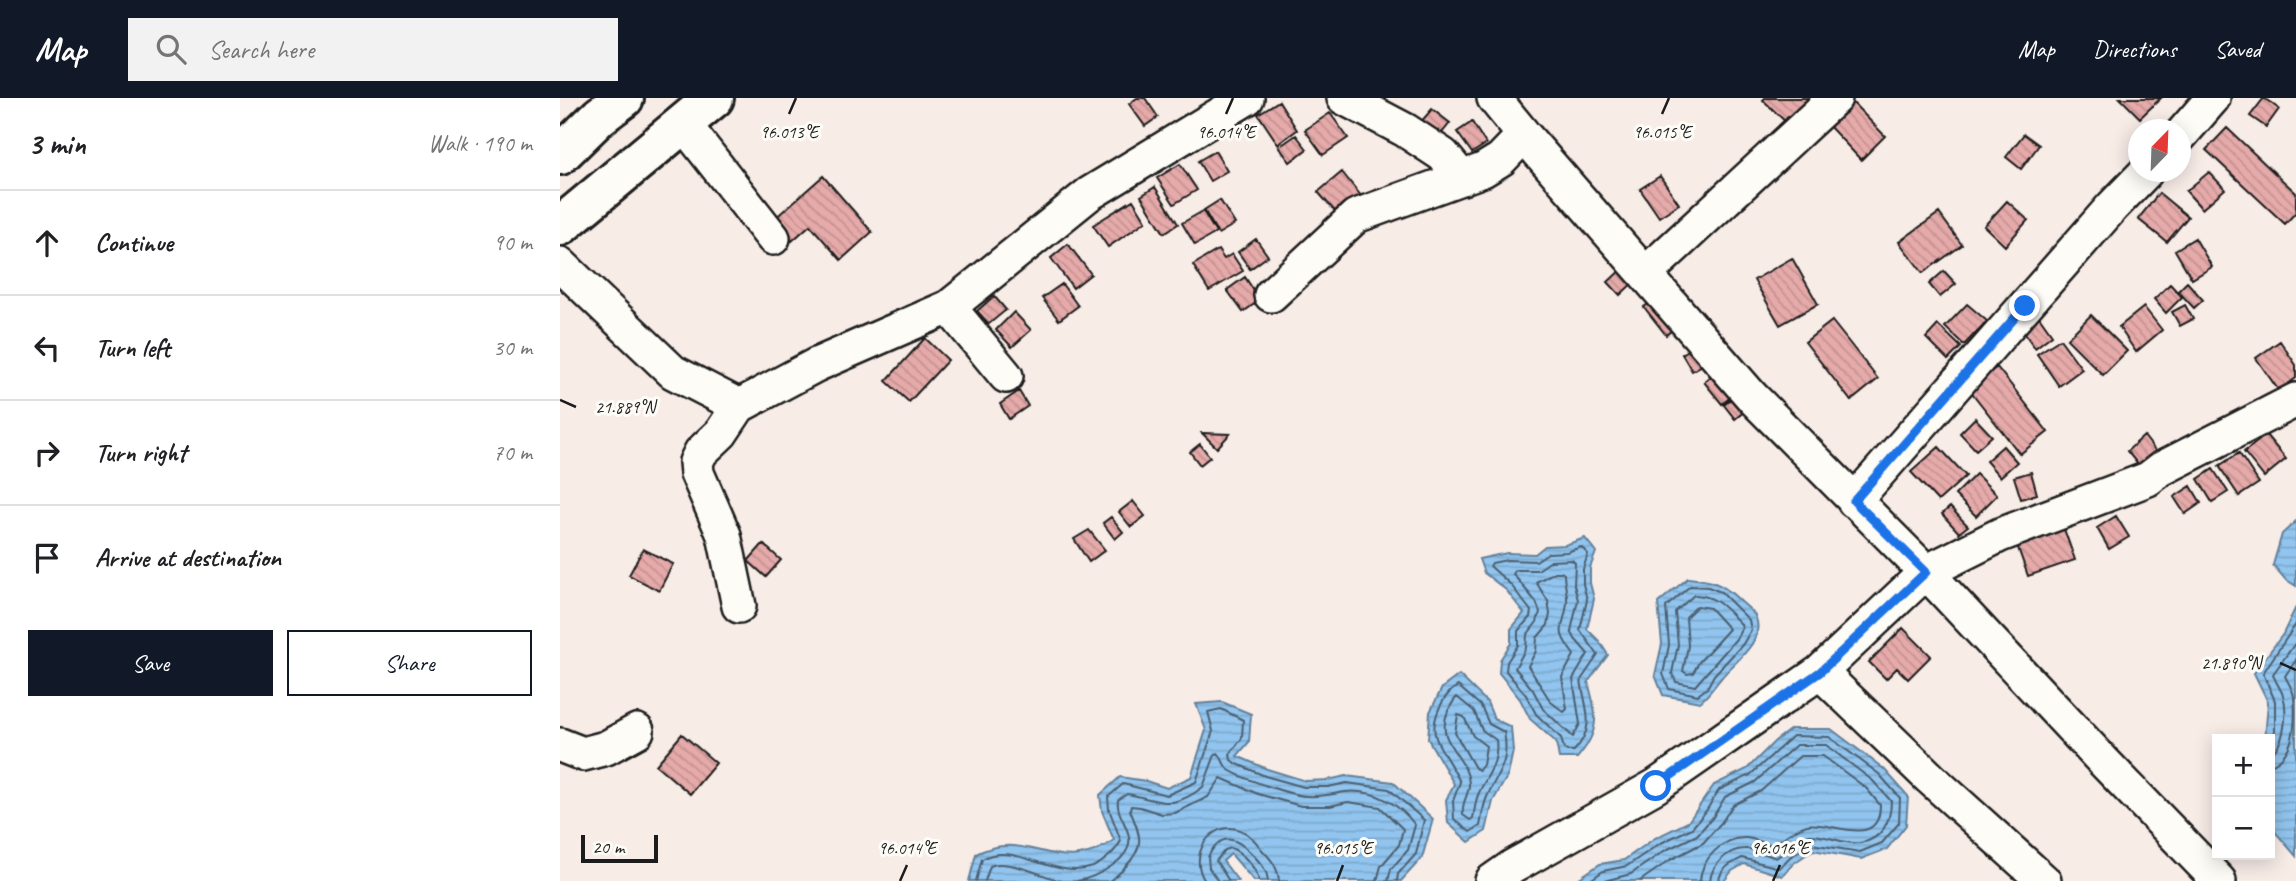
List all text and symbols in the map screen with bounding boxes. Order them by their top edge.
search box [128,18,618,81]
text: Map [35,28,86,70]
icon: search [152,30,190,68]
text: Search here [208,33,314,66]
text: Map [2018,34,2055,64]
text: Directions [2093,34,2176,64]
text: Saved [2214,34,2261,64]
north arrow [2128,119,2191,182]
text: 96.013°E [760,121,821,143]
text: 96.014°E [1197,121,1258,143]
text: 96.015°E [1633,121,1694,143]
text: 3 min [28,125,85,163]
text: Walk · 190 m [428,129,532,158]
icon: ahead [28,224,66,262]
text: Continue [95,226,173,259]
text: 90 m [493,228,532,257]
route end [2009,290,2040,321]
icon: left [28,329,66,367]
text: Turn left [95,331,170,364]
text: 30 m [493,333,532,362]
text: 21.889°N [595,396,658,418]
icon: right [28,434,66,472]
text: Turn right [95,436,186,469]
text: 70 m [493,438,532,467]
icon: arrive [28,539,66,577]
text: Arrive at destination [95,541,281,574]
button: Save [28,630,273,696]
button: Share [287,630,532,696]
text: 21.890°N [2201,652,2264,674]
map controls [2212,734,2275,860]
button: + [2212,734,2275,797]
route start [1640,770,1671,801]
button: − [2212,797,2275,860]
scale bar [581,832,658,864]
text: 20 m [592,835,624,859]
text: 96.014°E [878,837,939,859]
text: 96.015°E [1314,837,1375,859]
text: 96.016°E [1751,837,1812,859]

